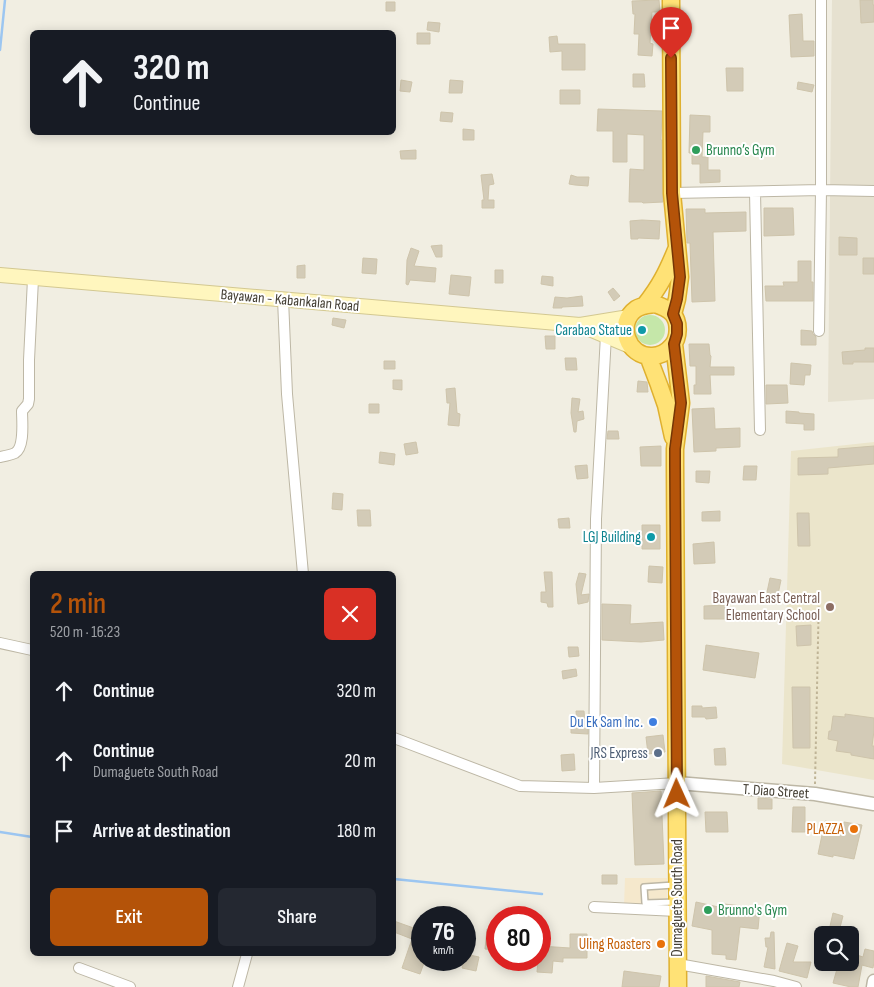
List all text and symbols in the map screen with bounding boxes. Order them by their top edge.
pin [650,7,692,58]
icon: arrive [657,14,685,42]
text: 320 m [133,47,209,90]
icon: ahead [50,50,115,115]
text: Continue [133,90,200,117]
place label: Brunno’s Gym [706,141,775,160]
marker: Brunno’s Gym [690,144,702,156]
street label: Bayawan - Kabankalan Road [220,285,360,316]
place label: Carabao Statue [555,321,632,340]
marker: Carabao Statue [636,324,648,336]
place label: LGJ Building [583,528,641,547]
marker: LGJ Building [645,531,657,543]
text: 2 min [50,586,106,622]
button: close [324,588,376,640]
place label: Bayawan East Central Elementary School [713,589,820,625]
marker: Bayawan East Central Elementary School [824,601,836,613]
text: 520 m · 16:23 [50,623,120,642]
icon: ahead [50,677,78,705]
text: Continue [93,680,154,703]
text: 320 m [336,680,376,703]
place label: Du Ek Sam Inc. [570,713,643,732]
marker: Du Ek Sam Inc. [647,716,659,728]
text: Continue [93,740,154,763]
place label: JRS Express [589,744,648,763]
icon: ahead [50,747,78,775]
marker: JRS Express [652,747,664,759]
text: 20 m [344,750,376,773]
text: Dumaguete South Road [93,763,218,782]
position arrow [650,767,702,819]
street label: T. Diao Street [742,780,810,803]
icon: arrive [50,817,78,845]
text: Arrive at destination [93,820,231,843]
text: 180 m [337,820,376,843]
place label: PLAZZA [806,820,845,839]
marker: PLAZZA [848,823,860,835]
street label: Dumaguete South Road [668,839,687,957]
button: Exit [50,888,208,946]
button: Share [218,888,376,946]
place label: Brunno's Gym [718,901,787,920]
marker: Brunno's Gym [702,904,714,916]
speed limit sign: 80 [486,906,551,971]
text: 76 [432,917,455,948]
map controls [814,926,859,971]
button: search [814,926,859,971]
place label: Uling Roasters [579,935,651,954]
marker: Uling Roasters [655,938,667,950]
text: km/h [433,943,454,958]

